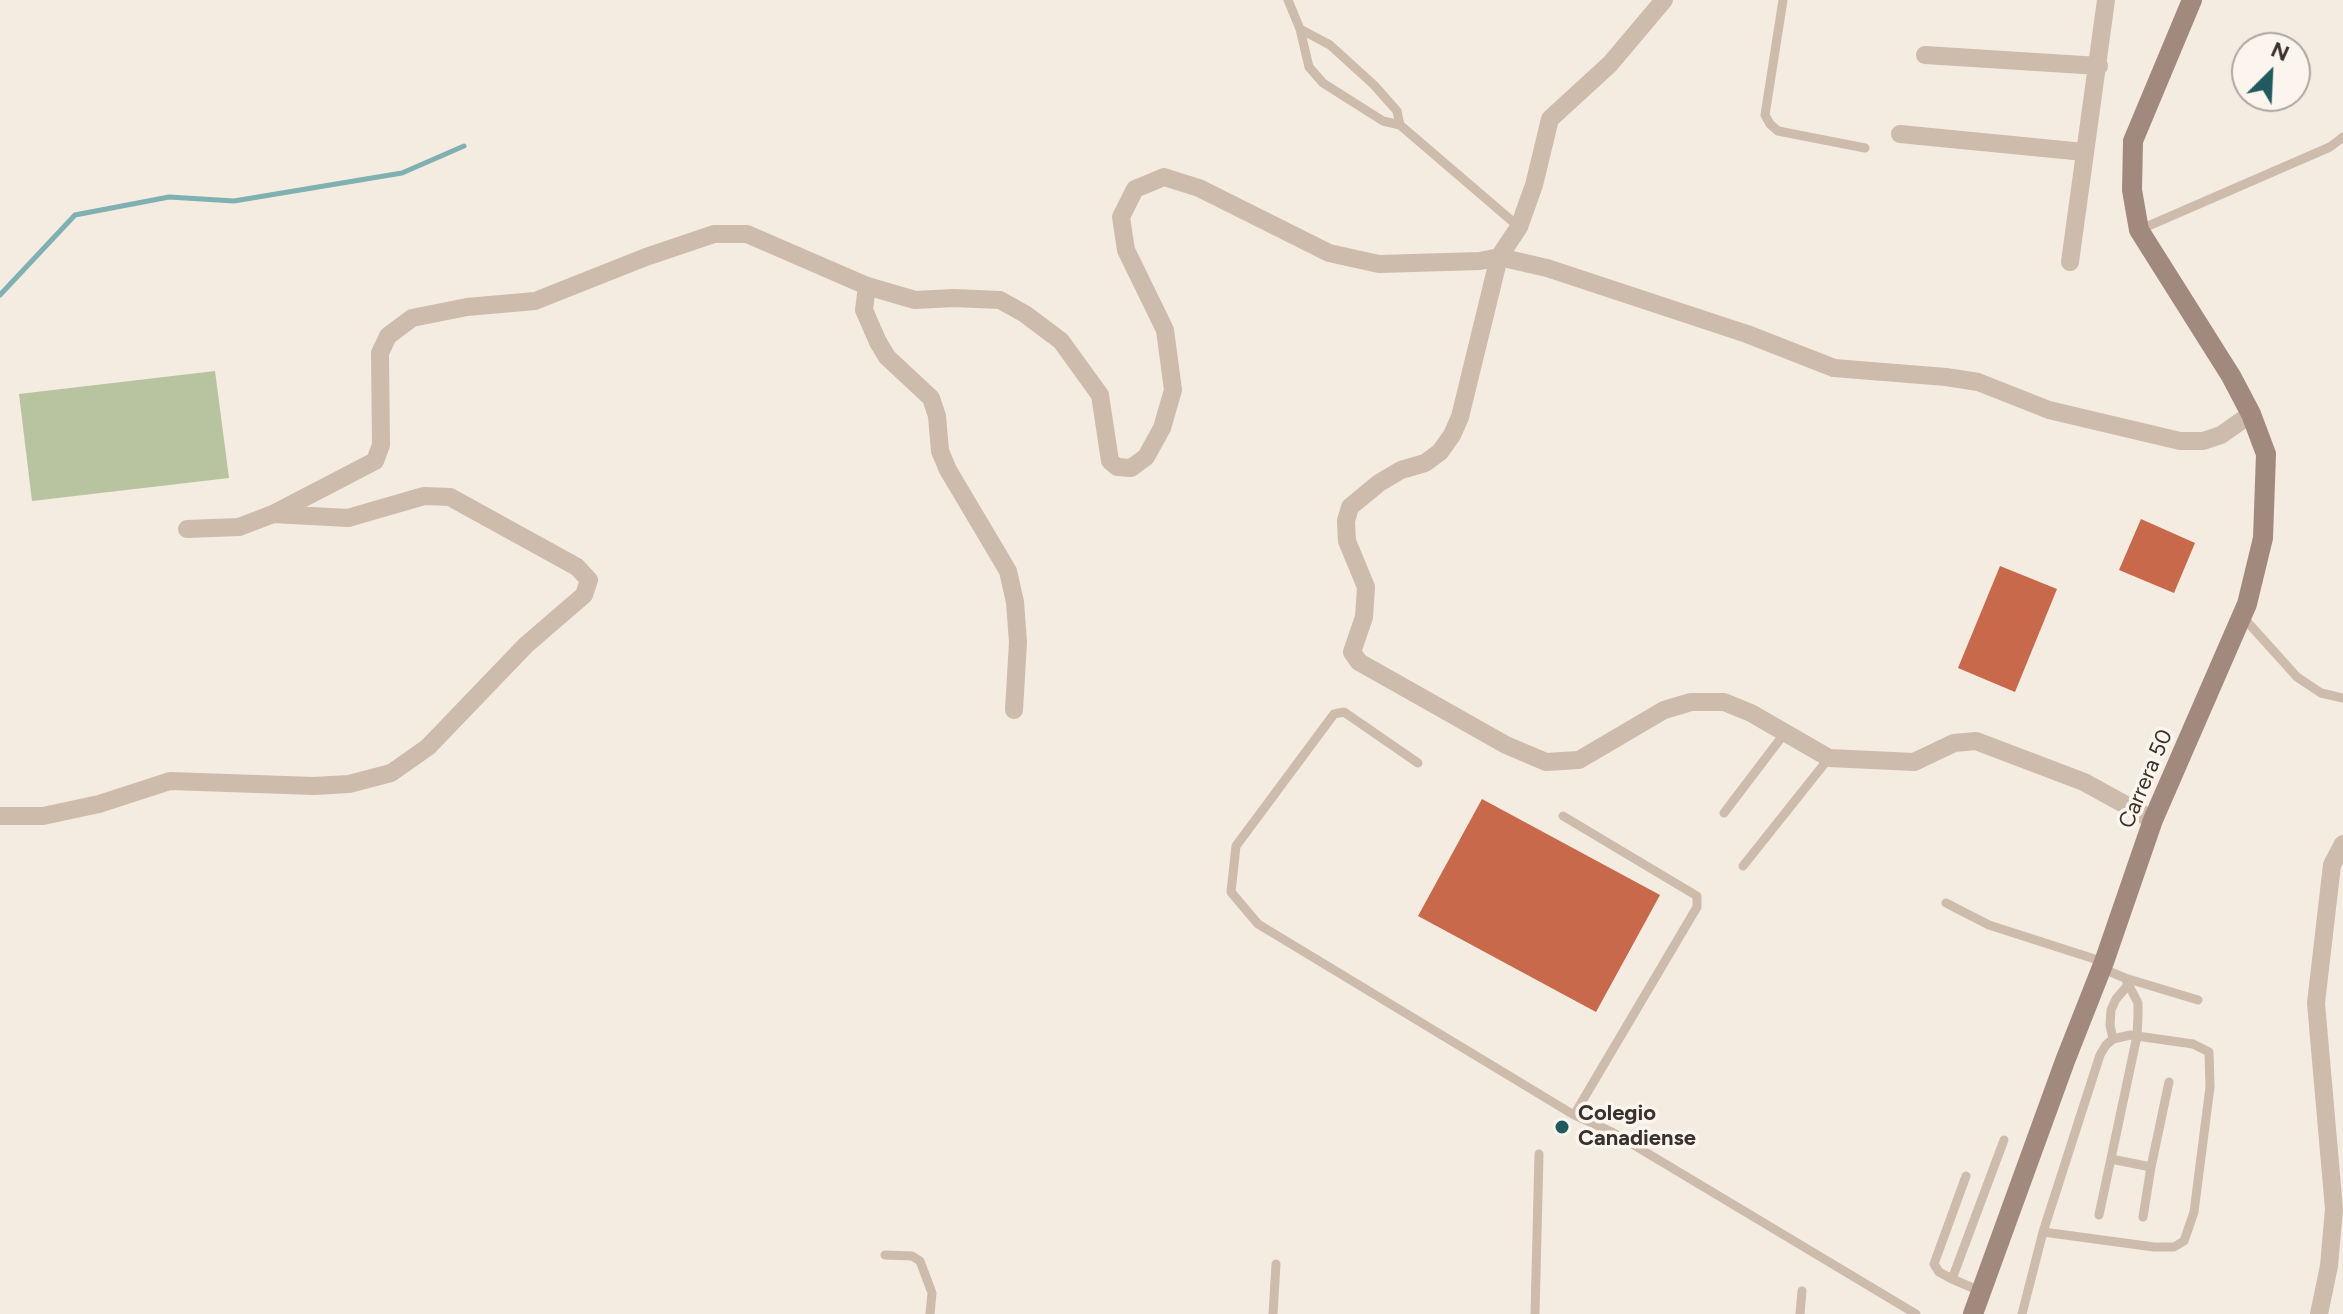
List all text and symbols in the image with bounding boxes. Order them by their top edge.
north arrow [2231,32,2311,112]
text: N [2267,36,2293,67]
street label: Carrera 50 [2113,726,2179,832]
place label: Colegio Canadiense [1578,1101,1696,1152]
marker: Colegio Canadiense [1553,1118,1571,1136]

